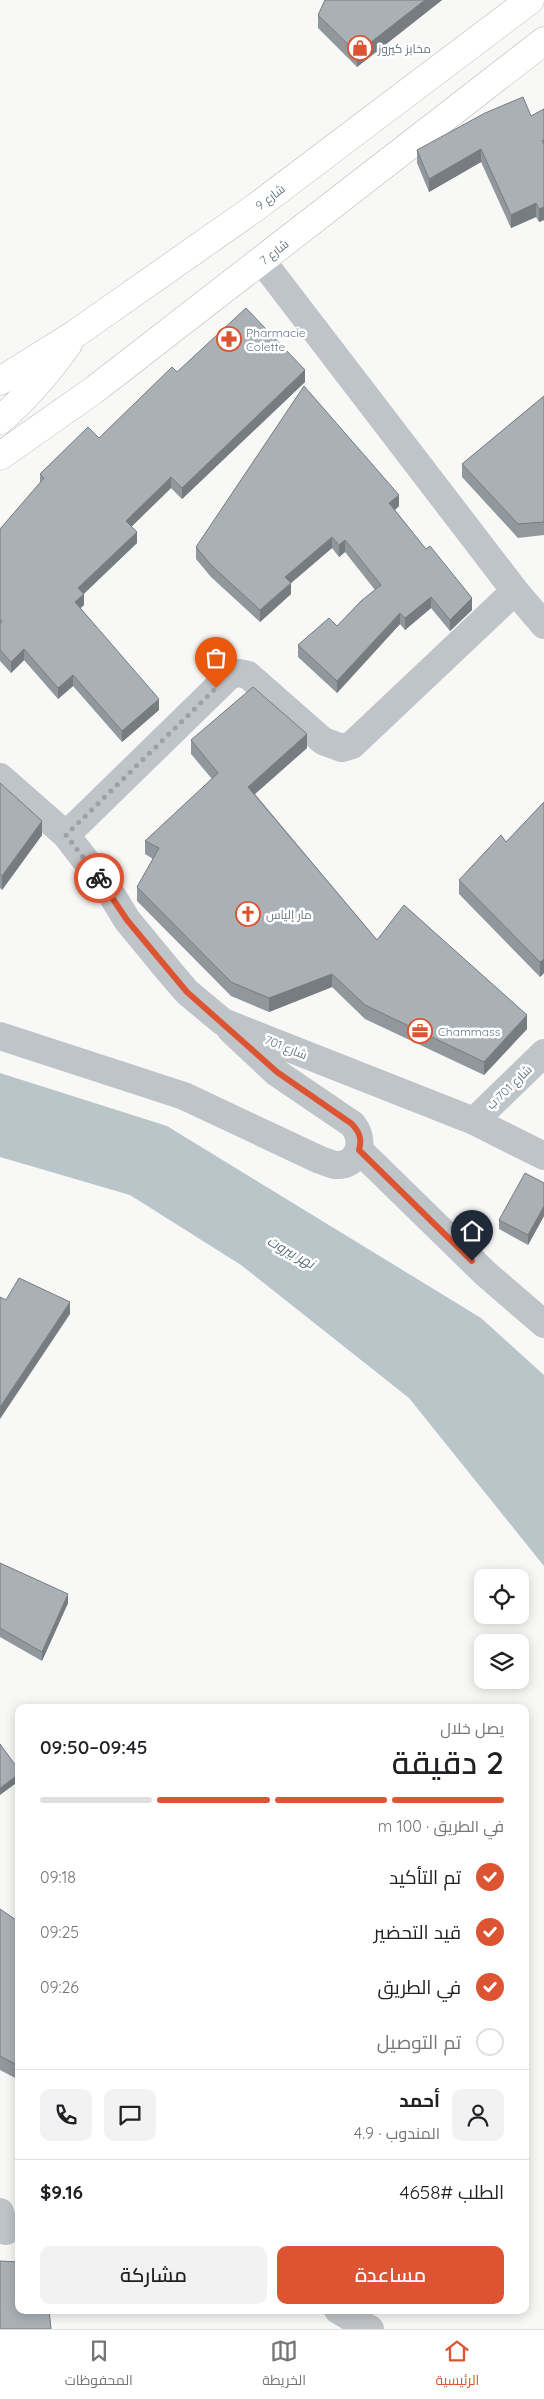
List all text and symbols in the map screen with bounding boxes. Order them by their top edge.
shop icon: مخابز كيروز [347,35,373,61]
place label: مخابز كيروز [377,41,431,56]
street label: شارع 9 [252,181,288,214]
street label: شارع 7 [257,236,292,269]
place label: Pharmacie Colette [246,325,306,354]
pharmacy icon: Pharmacie Colette [216,326,242,352]
pin [195,637,237,688]
icon: bag [202,644,230,672]
courier [74,853,124,903]
icon: bike [85,864,113,892]
church icon: مار إلياس [235,901,261,927]
place label: مار إلياس [266,907,312,922]
office icon: Chammass [407,1018,433,1044]
place label: Chammass [438,1024,501,1039]
street label: شارع 701 [262,1032,309,1063]
street label: شارع 701 ب [483,1062,535,1113]
pin [451,1210,493,1261]
icon: home [458,1217,486,1245]
water label: نهر بيروت [264,1232,319,1273]
map controls [474,1569,529,1689]
button: locate [474,1569,529,1624]
button: layers [474,1634,529,1689]
text: يصل خلال [440,1718,504,1738]
text: 09:45–09:50 [40,1735,148,1759]
text: 2 دقيقة [392,1742,504,1782]
text: في الطريق · 100 m [378,1816,504,1836]
icon: check [476,1863,504,1891]
text: تم التأكيد [389,1865,461,1889]
text: 09:18 [40,1867,76,1887]
icon: check [476,1918,504,1946]
text: قيد التحضير [374,1920,461,1944]
text: 09:25 [40,1922,79,1942]
icon: check [476,1973,504,2001]
text: في الطريق [377,1975,461,1999]
text: 09:26 [40,1977,79,1997]
text: تم التوصيل [377,2030,461,2054]
text: أحمد [399,2088,440,2112]
button: phone [40,2089,92,2141]
button: chat [104,2089,156,2141]
button: person [452,2089,504,2141]
text: المندوب · 4.9 [354,2123,440,2143]
text: $9.16 [40,2180,83,2204]
text: الطلب #4658 [400,2180,504,2204]
button: مشاركة [40,2246,267,2304]
button: مساعدة [277,2246,504,2304]
tab: المحفوظات [65,2337,133,2393]
tab: الخريطة [262,2337,306,2393]
tab: الرئيسية [435,2337,479,2393]

